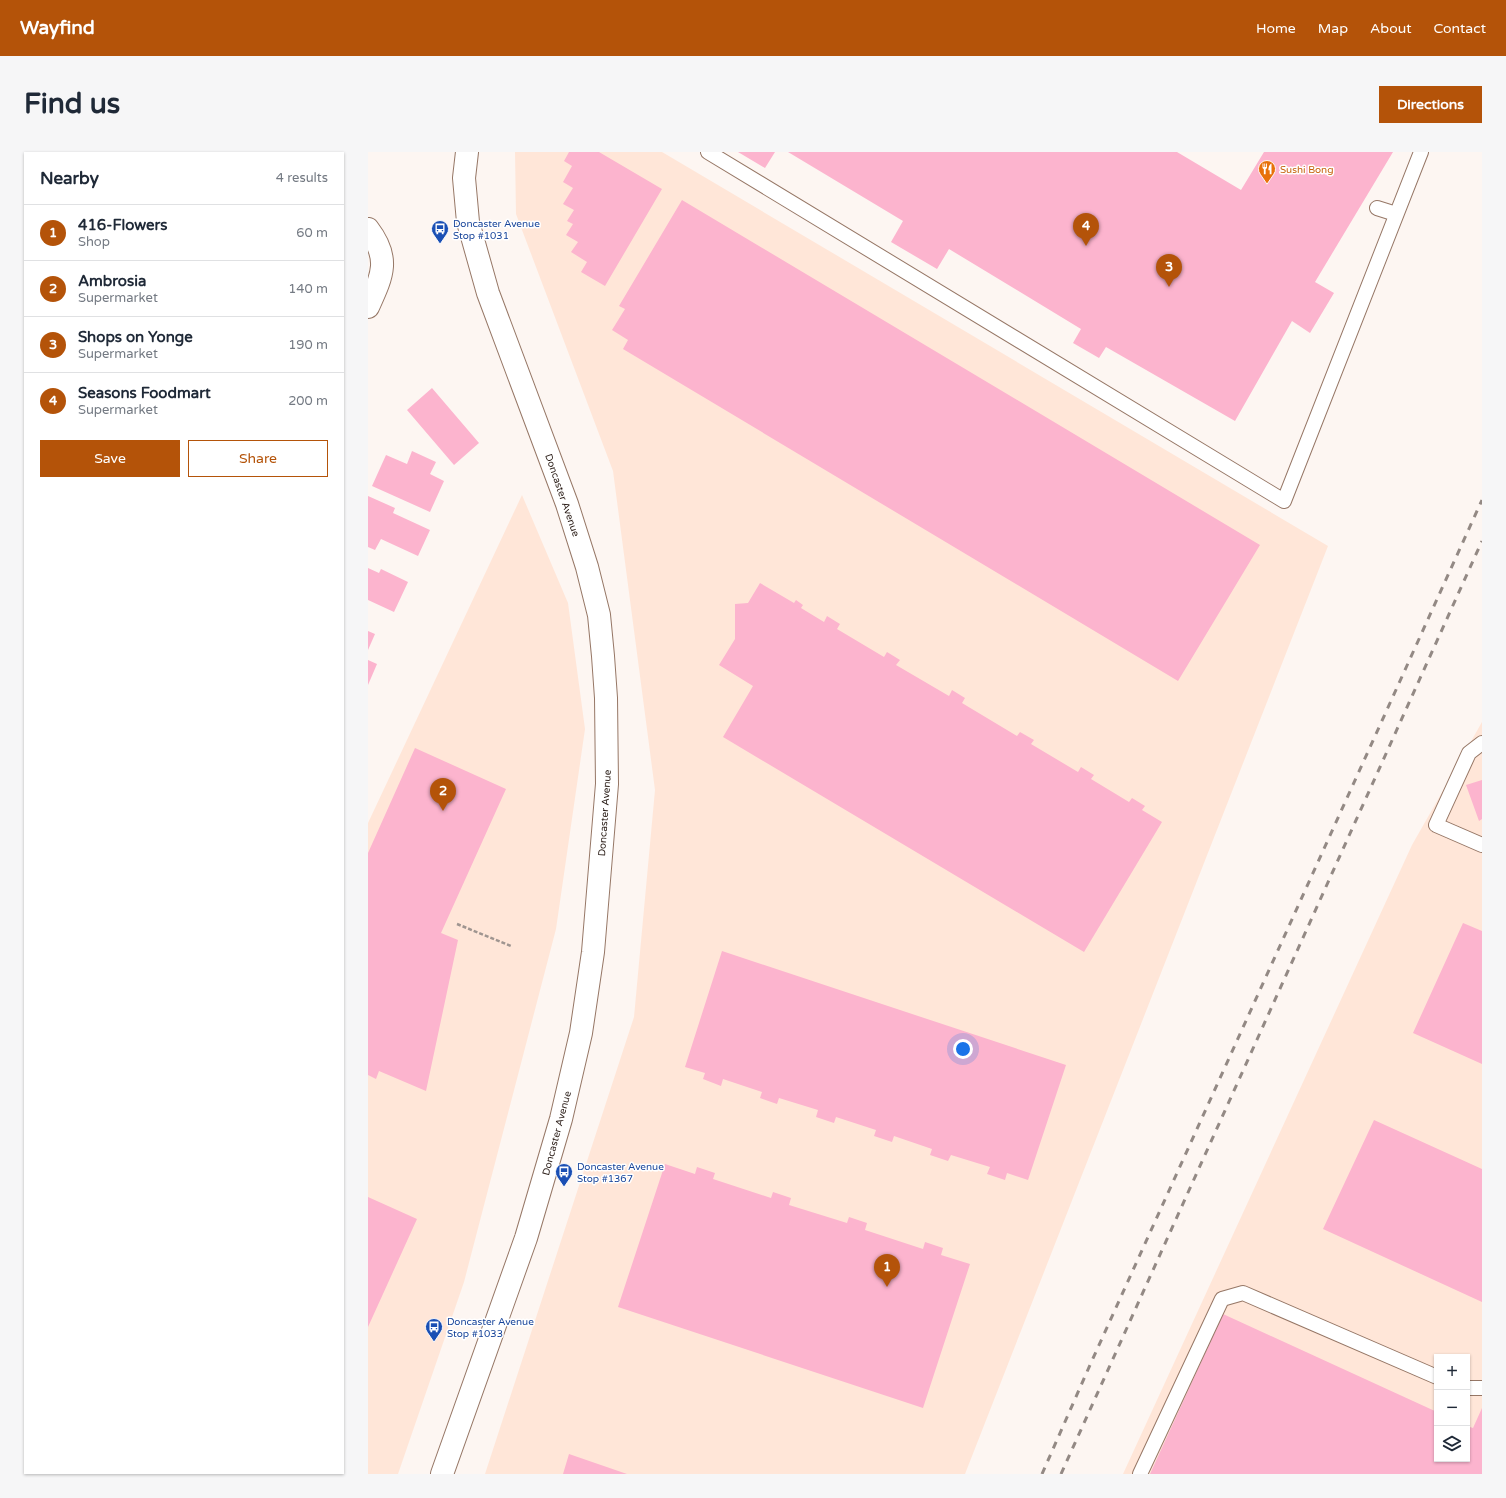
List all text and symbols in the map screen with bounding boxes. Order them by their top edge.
text: Wayfind [20,17,95,39]
text: Home [1256,20,1296,37]
text: Map [1318,20,1348,37]
text: About [1370,20,1412,37]
text: Contact [1434,20,1486,37]
button: Directions [1379,86,1482,123]
text: Find us [24,87,120,121]
restaurant icon: Sushi Bong [1257,159,1277,184]
place label: Sushi Bong [1280,164,1334,176]
text: Nearby [40,168,99,189]
text: 4 results [276,170,328,186]
pin: 4 [1073,213,1099,246]
text: 416-Flowers [78,216,167,234]
place label: Doncaster Avenue Stop #1031 [453,218,540,242]
bus stop icon: Doncaster Avenue Stop #1031 [430,219,450,244]
text: 1 [49,225,57,241]
text: 60 m [296,225,328,241]
text: Shop [78,234,110,250]
pin: 3 [1156,254,1182,287]
text: Ambrosia [78,272,146,290]
text: 2 [49,281,57,297]
text: 140 m [288,281,328,297]
text: Supermarket [78,290,158,306]
text: Shops on Yonge [78,328,193,346]
text: 3 [49,337,57,353]
text: 190 m [288,337,328,353]
text: Supermarket [78,346,158,362]
text: Seasons Foodmart [78,384,211,402]
text: 4 [49,393,57,409]
text: 200 m [288,393,328,409]
text: Supermarket [78,402,158,418]
button: Save [40,440,180,477]
button: Share [188,440,328,477]
street label: Doncaster Avenue [542,452,582,539]
street label: Doncaster Avenue [596,769,614,857]
pin: 2 [430,778,456,811]
your location [953,1039,973,1059]
street label: Doncaster Avenue [540,1089,574,1177]
place label: Doncaster Avenue Stop #1367 [577,1161,664,1185]
bus stop icon: Doncaster Avenue Stop #1367 [554,1162,574,1187]
pin: 1 [874,1254,900,1287]
place label: Doncaster Avenue Stop #1033 [447,1316,534,1340]
bus stop icon: Doncaster Avenue Stop #1033 [424,1317,444,1342]
map controls [1434,1354,1470,1462]
button: + [1434,1354,1470,1390]
button: − [1434,1390,1470,1426]
button: layers [1434,1426,1470,1462]

